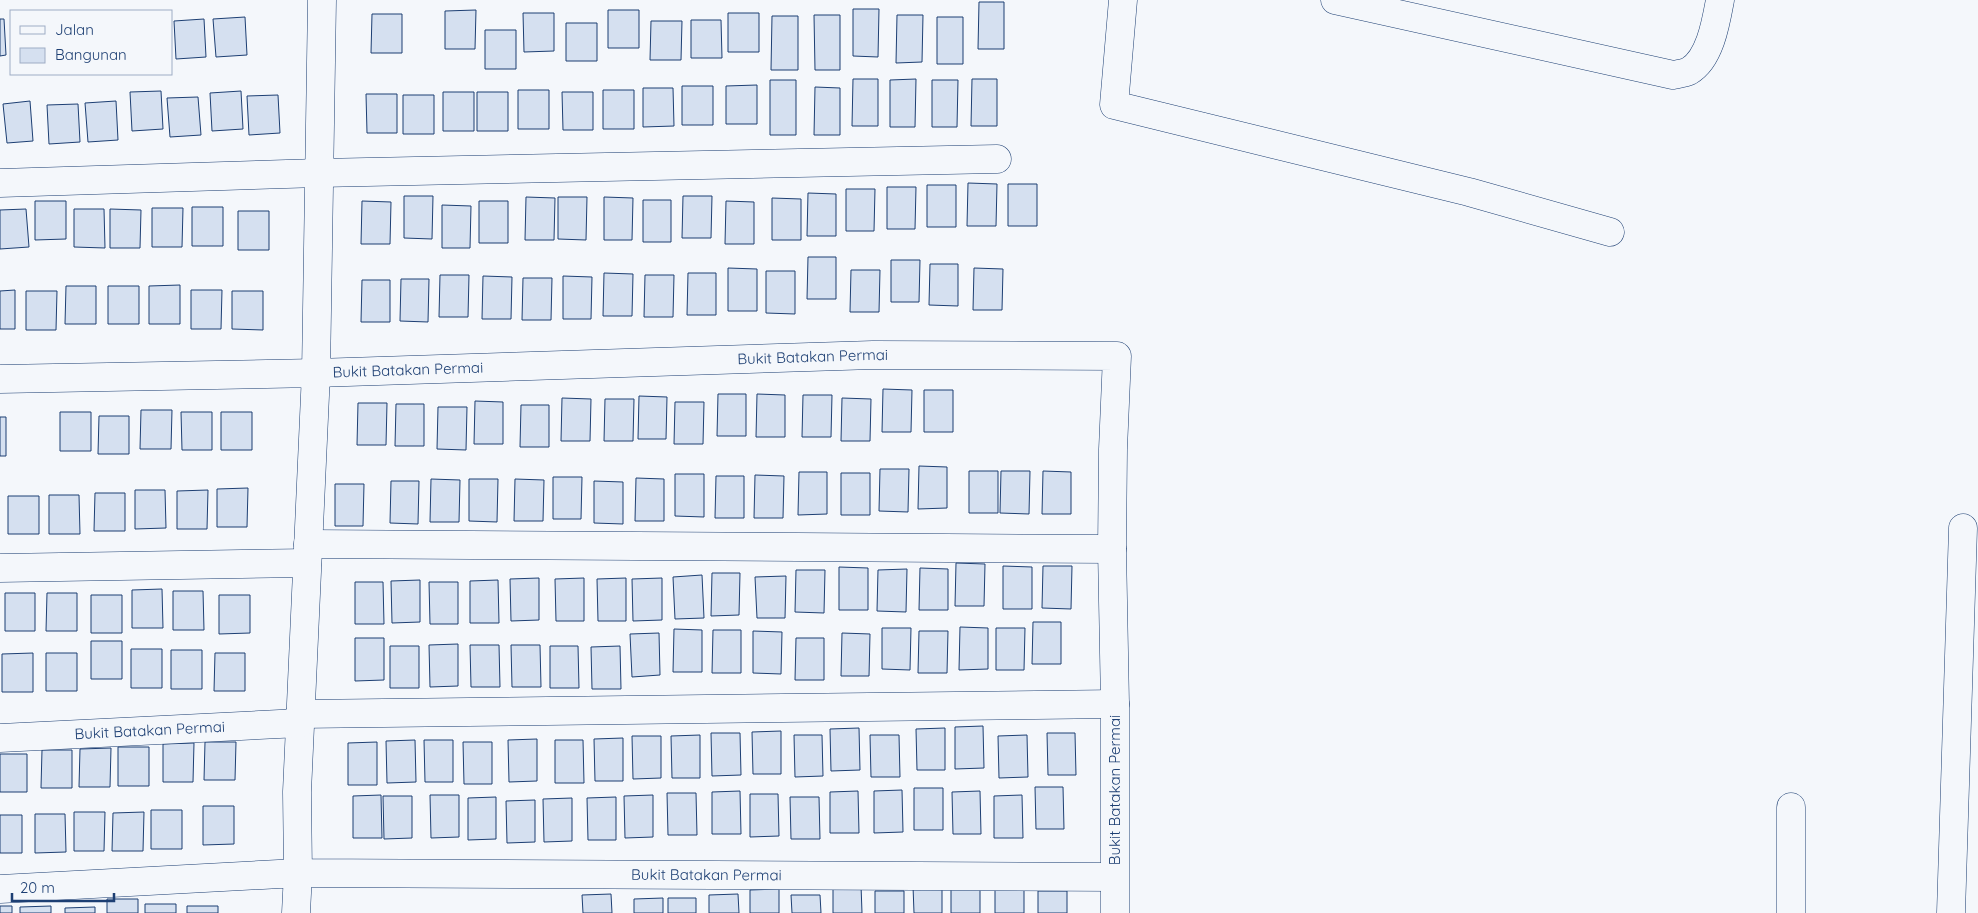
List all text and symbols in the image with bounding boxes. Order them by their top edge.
legend [10,10,172,75]
text: Jalan [55,20,94,39]
text: Bangunan [55,45,127,64]
street label: Bukit Batakan Permai [737,345,888,368]
street label: Bukit Batakan Permai [332,358,484,381]
street label: Bukit Batakan Permai [1105,715,1124,865]
street label: Bukit Batakan Permai [74,717,226,743]
street label: Bukit Batakan Permai [631,865,782,884]
scale bar [12,870,115,902]
text: 20 m [20,878,55,897]

